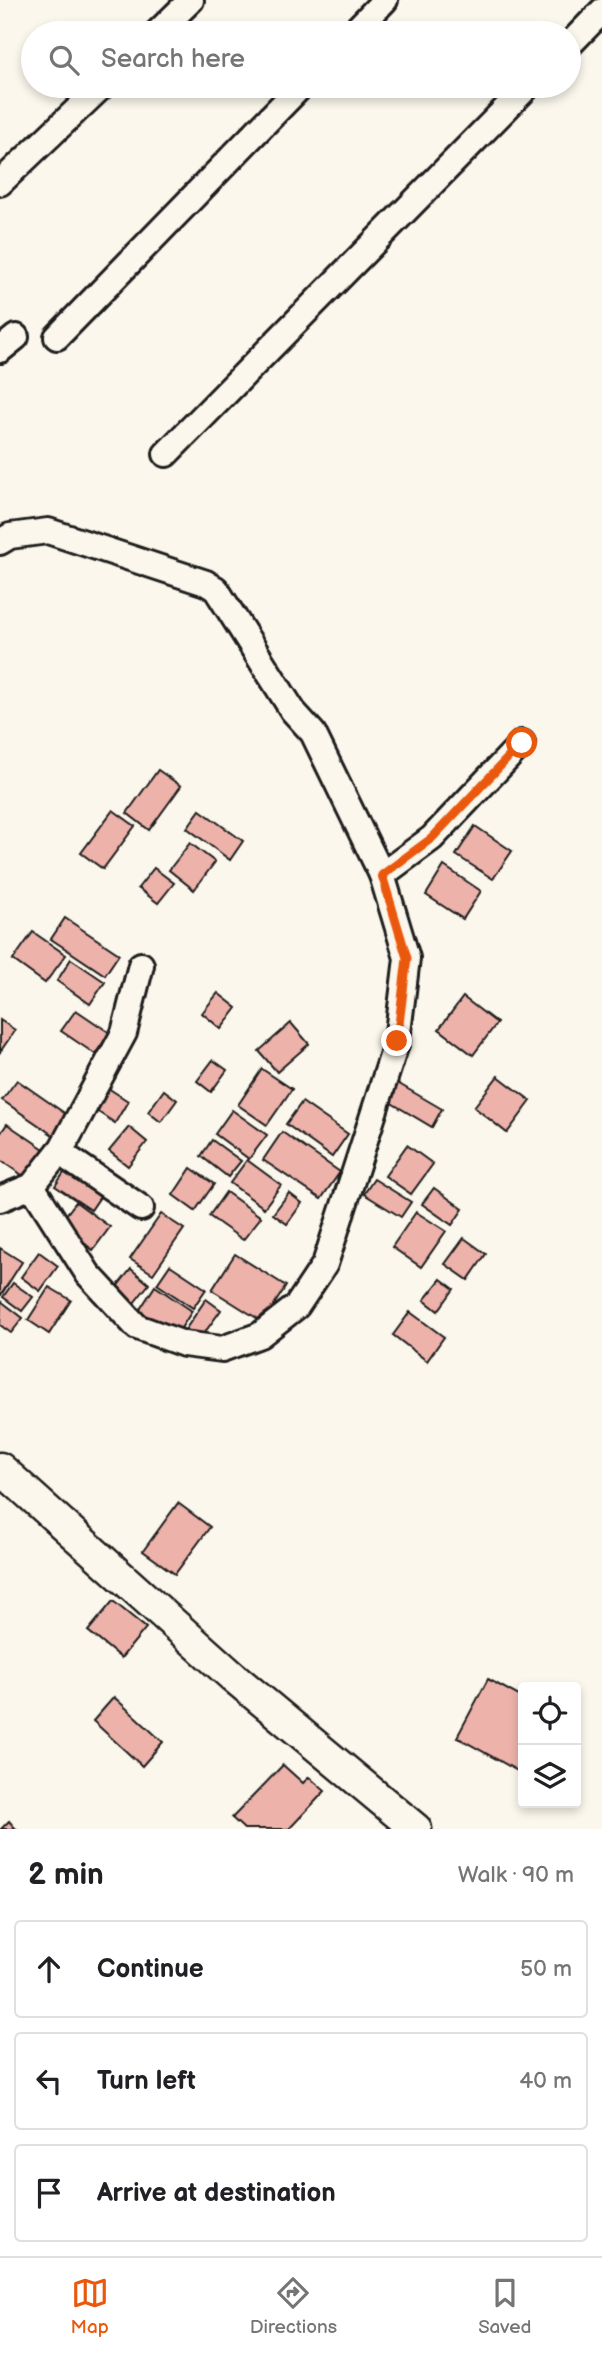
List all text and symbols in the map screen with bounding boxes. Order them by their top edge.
search box [21,21,581,98]
icon: search [45,41,83,79]
text: Search here [101,44,245,75]
route start [506,727,537,758]
route end [381,1025,412,1056]
map controls [518,1682,581,1808]
button: locate [518,1682,581,1745]
button: layers [518,1745,581,1808]
text: 2 min [28,1857,104,1893]
text: Walk · 90 m [458,1861,574,1889]
icon: ahead [30,1950,68,1988]
text: Continue [97,1954,204,1985]
text: 50 m [520,1955,572,1983]
icon: left [30,2062,68,2100]
text: Turn left [97,2066,196,2097]
text: 40 m [519,2067,572,2095]
icon: arrive [30,2174,68,2212]
text: Arrive at destination [97,2178,336,2209]
tab: Map [71,2274,109,2339]
tab: Directions [250,2274,337,2339]
tab: Saved [478,2274,531,2339]

